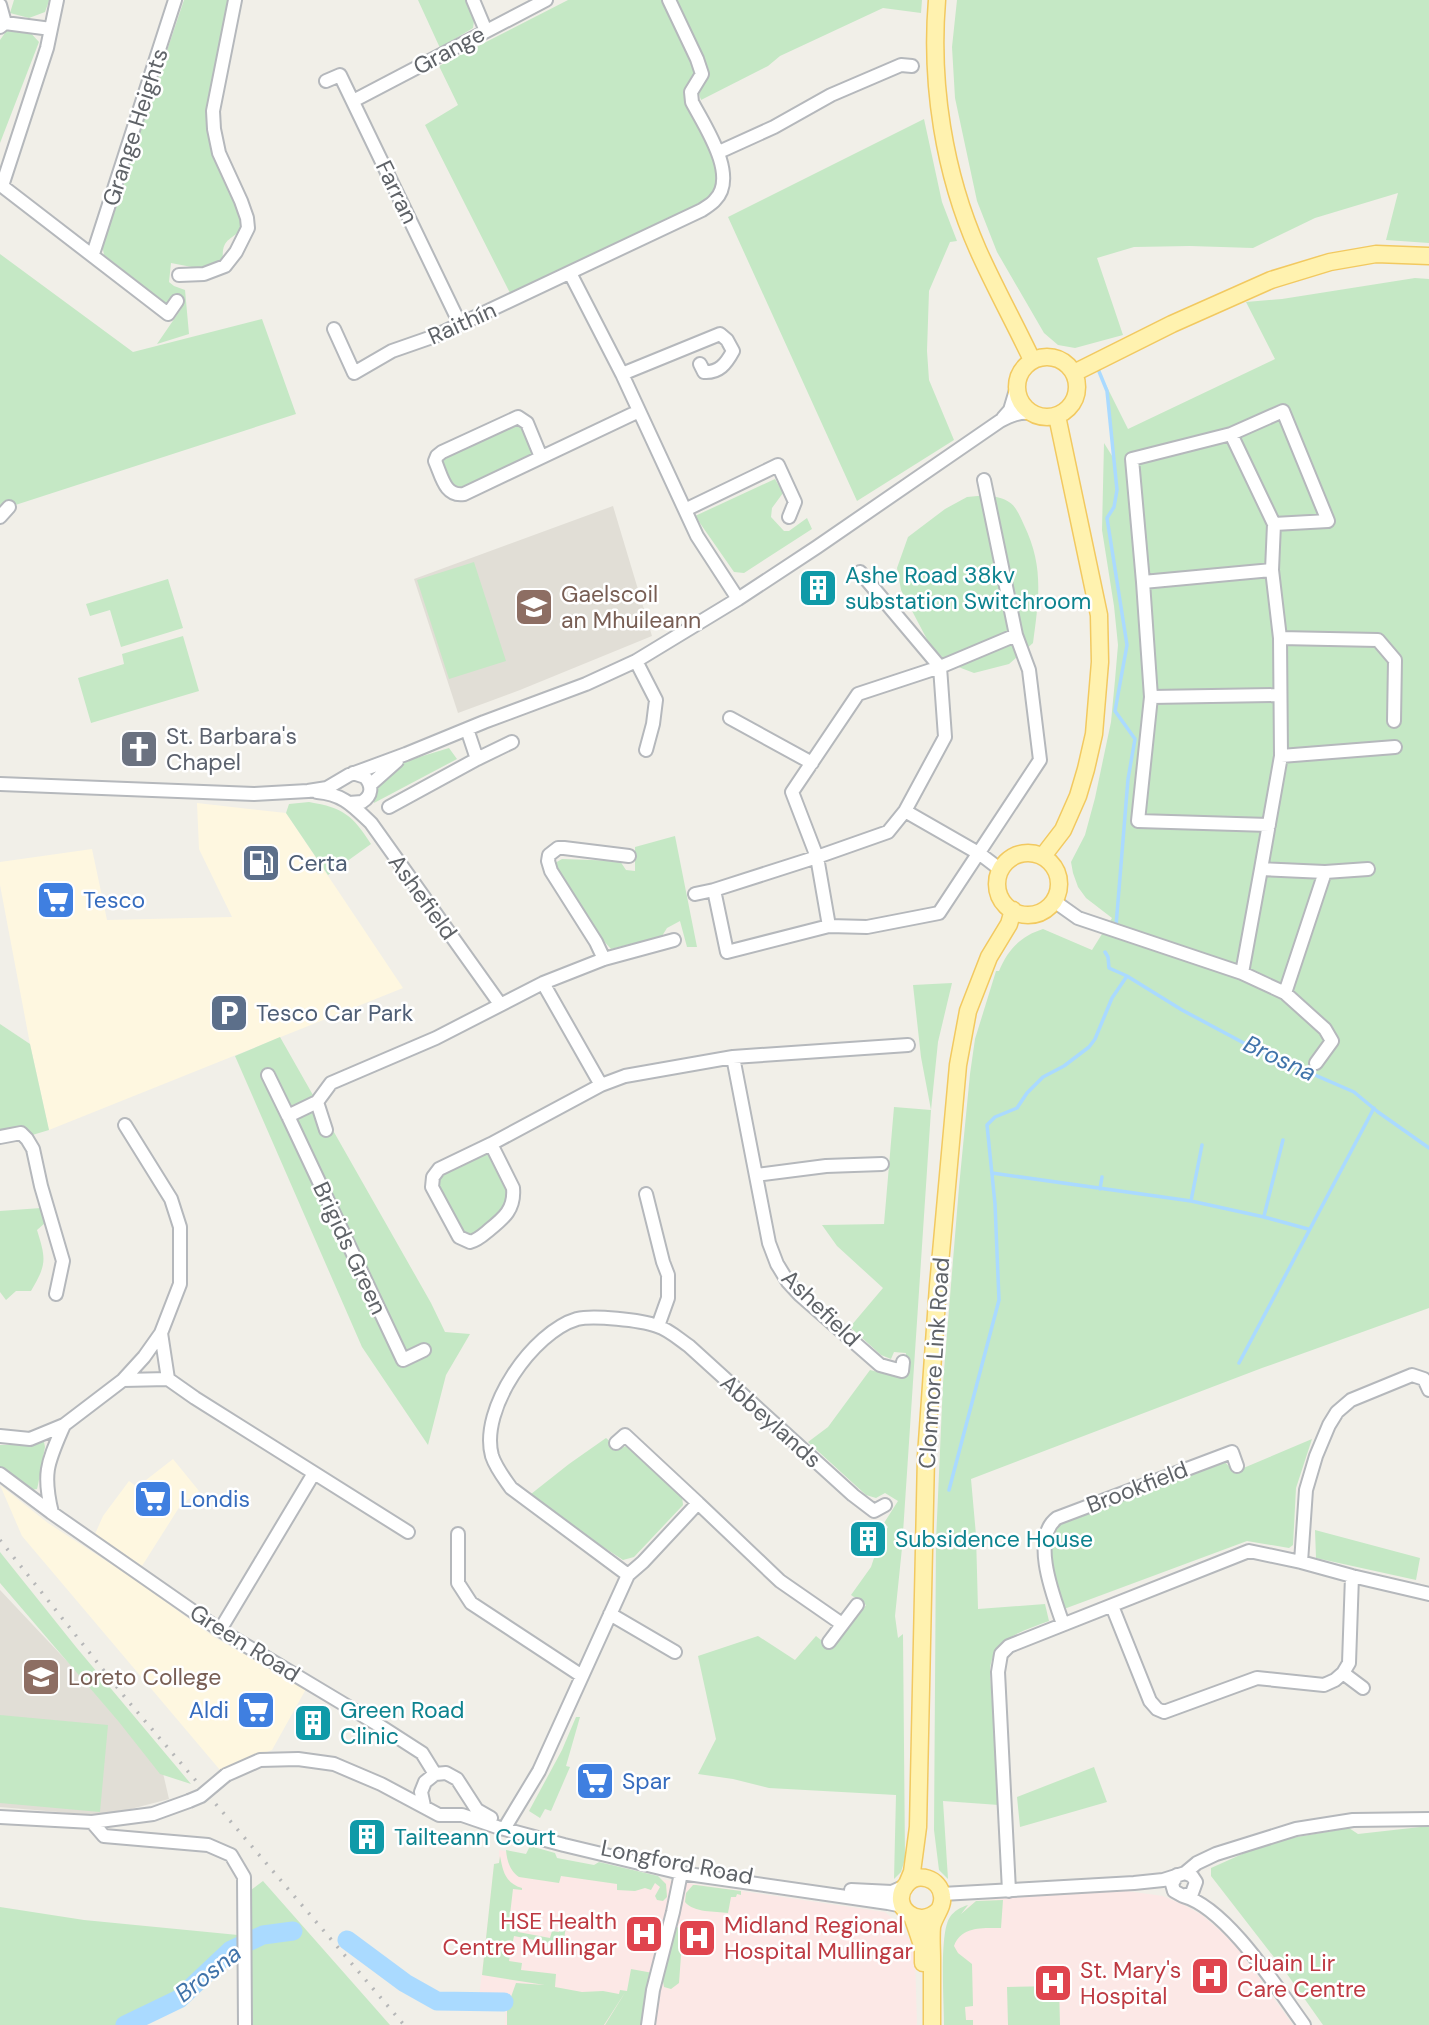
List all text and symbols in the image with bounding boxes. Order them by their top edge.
street label: Grange [408,19,490,81]
street label: Grange Heights [95,44,175,210]
street label: Farran [369,155,425,229]
street label: Raithín [423,295,501,351]
place label: Ashe Road 38kv substation Switchroom [845,560,1091,616]
building icon: Ashe Road 38kv substation Switchroom [797,567,839,609]
place label: Gaelscoil an Mhuileann [561,579,701,635]
school or university icon: Gaelscoil an Mhuileann [513,586,555,628]
place label: St. Barbara's Chapel [166,721,297,777]
church icon: St. Barbara's Chapel [118,728,160,770]
fuel station icon: Certa [240,842,282,884]
place label: Certa [288,848,348,878]
street label: Ashefield [382,848,464,946]
supermarket icon: Tesco [35,879,77,921]
place label: Tesco [83,885,145,915]
parking icon: Tesco Car Park [208,992,250,1034]
place label: Tesco Car Park [256,998,414,1028]
water label: Brosna [1239,1028,1321,1088]
street label: Brigids Green [306,1177,394,1319]
street label: Clonmore Link Road [912,1256,956,1470]
street label: Ashefield [775,1263,867,1353]
street label: Abbeylands [714,1368,828,1474]
street label: Brookfield [1082,1454,1192,1520]
supermarket icon: Londis [132,1478,174,1520]
place label: Londis [180,1484,250,1514]
building icon: Subsidence House [847,1518,889,1560]
place label: Subsidence House [895,1524,1093,1554]
street label: Green Road [184,1597,306,1689]
school or university icon: Loreto College [20,1656,62,1698]
place label: Loreto College [68,1662,221,1692]
supermarket icon: Aldi [235,1689,277,1731]
place label: Aldi [189,1695,229,1725]
place label: Green Road Clinic [340,1695,465,1751]
building icon: Green Road Clinic [292,1702,334,1744]
supermarket icon: Spar [574,1760,616,1802]
place label: Spar [622,1766,671,1796]
building icon: Tailteann Court [346,1816,388,1858]
place label: Tailteann Court [394,1822,556,1852]
street label: Longford Road [598,1833,756,1891]
place label: HSE Health Centre Mullingar [443,1906,617,1962]
place label: Midland Regional Hospital Mullingar [724,1910,913,1966]
hospital icon: HSE Health Centre Mullingar [623,1913,665,1955]
hospital icon: Midland Regional Hospital Mullingar [676,1917,718,1959]
water label: Brosna [168,1937,248,2009]
place label: Cluain Lir Care Centre [1237,1948,1366,2004]
place label: St. Mary's Hospital [1080,1955,1181,2011]
hospital icon: Cluain Lir Care Centre [1189,1955,1231,1997]
hospital icon: St. Mary's Hospital [1032,1962,1074,2004]

